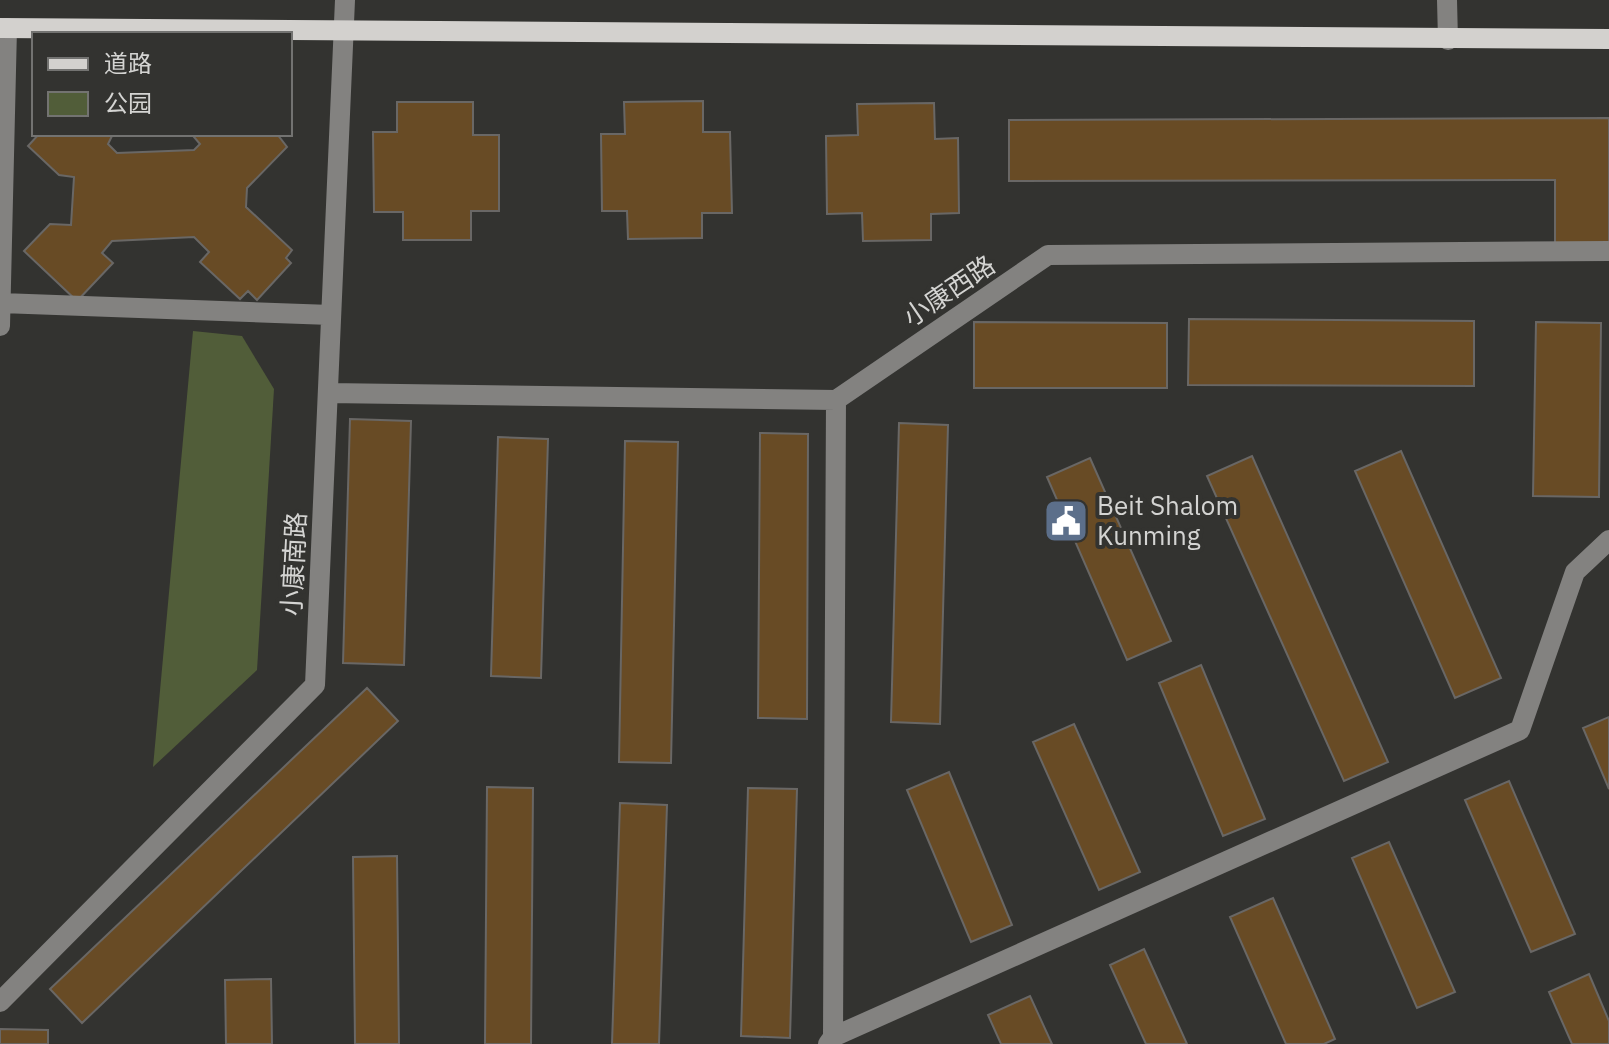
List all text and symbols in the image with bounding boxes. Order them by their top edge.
legend [32,32,292,136]
text: 道路 [104,47,152,79]
text: 公园 [104,87,152,119]
street label: 小康西路 [896,247,1001,333]
place label: Beit Shalom Kunming [1097,488,1238,552]
public building icon: Beit Shalom Kunming [1042,497,1090,545]
street label: 小康南路 [273,511,313,617]

